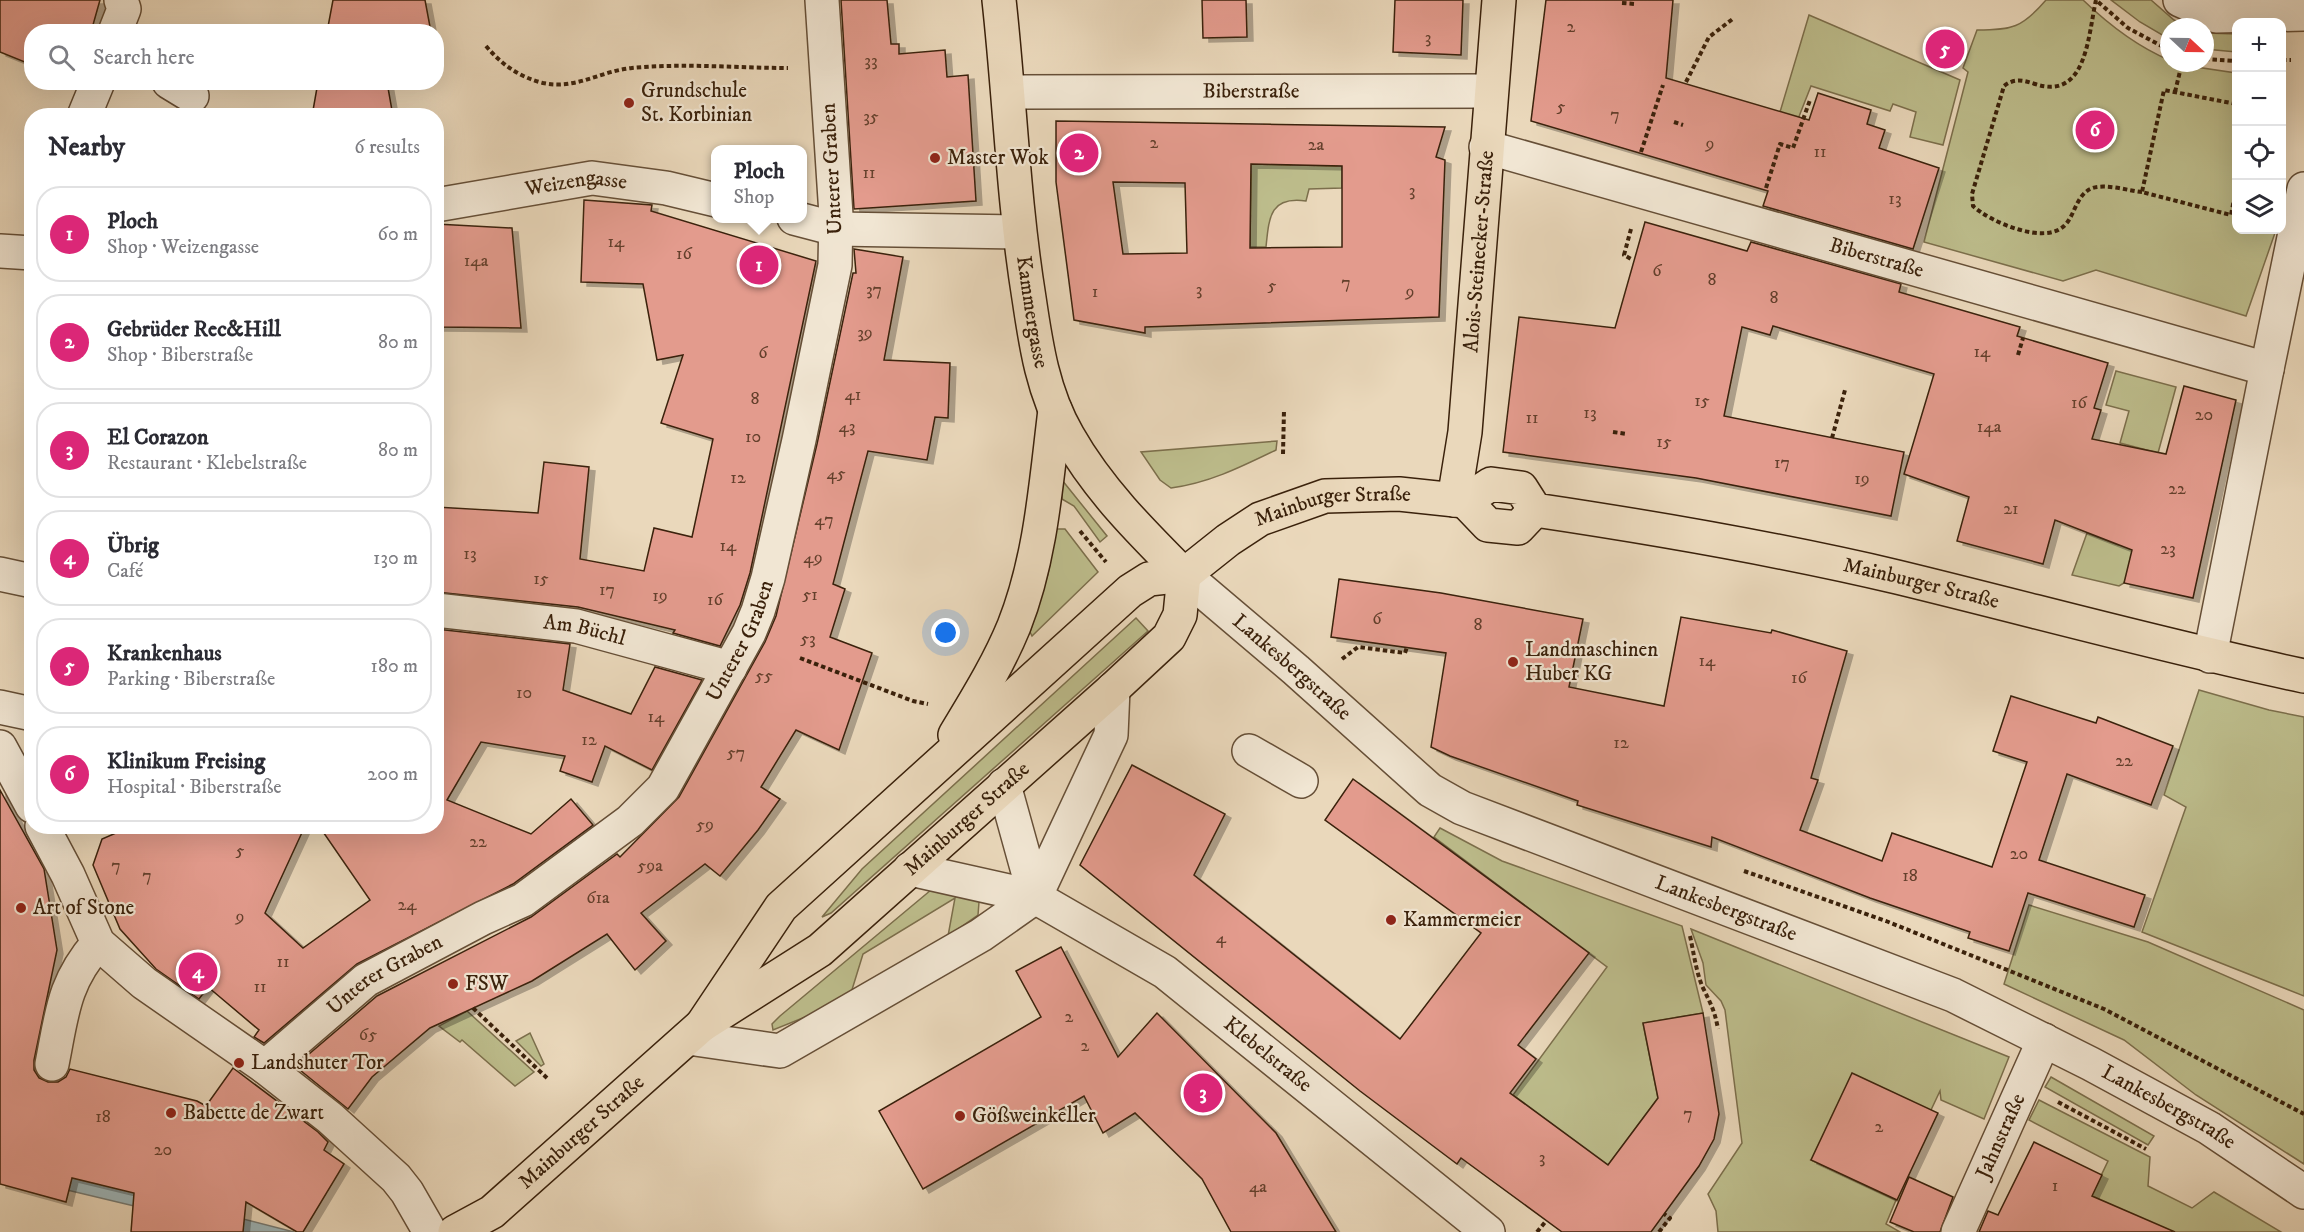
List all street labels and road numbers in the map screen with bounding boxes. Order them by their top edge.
street label: Biberstraße [1203,78,1300,105]
street label: Unterer Graben [816,102,848,235]
street label: Alois-Steinecker-Straße [1458,149,1500,353]
street label: Weizengasse [522,164,629,203]
street label: Biberstraße [1826,232,1927,284]
street label: Kammergasse [1010,254,1054,371]
street label: Mainburger Straße [1251,481,1412,533]
street label: Mainburger Straße [1841,552,2002,615]
street label: Unterer Graben [701,577,780,706]
street label: Am Büchl [542,609,629,652]
street label: Lankesbergstraße [1227,609,1357,727]
street label: Mainburger Straße [899,756,1035,882]
street label: Lankesbergstraße [1652,870,1801,947]
street label: Unterer Graben [322,929,447,1021]
street label: Klebelstraße [1218,1011,1318,1098]
street label: Lankesbergstraße [2097,1059,2241,1155]
street label: Mainburger Straße [513,1069,650,1195]
street label: Jahnstraße [1970,1089,2031,1185]

